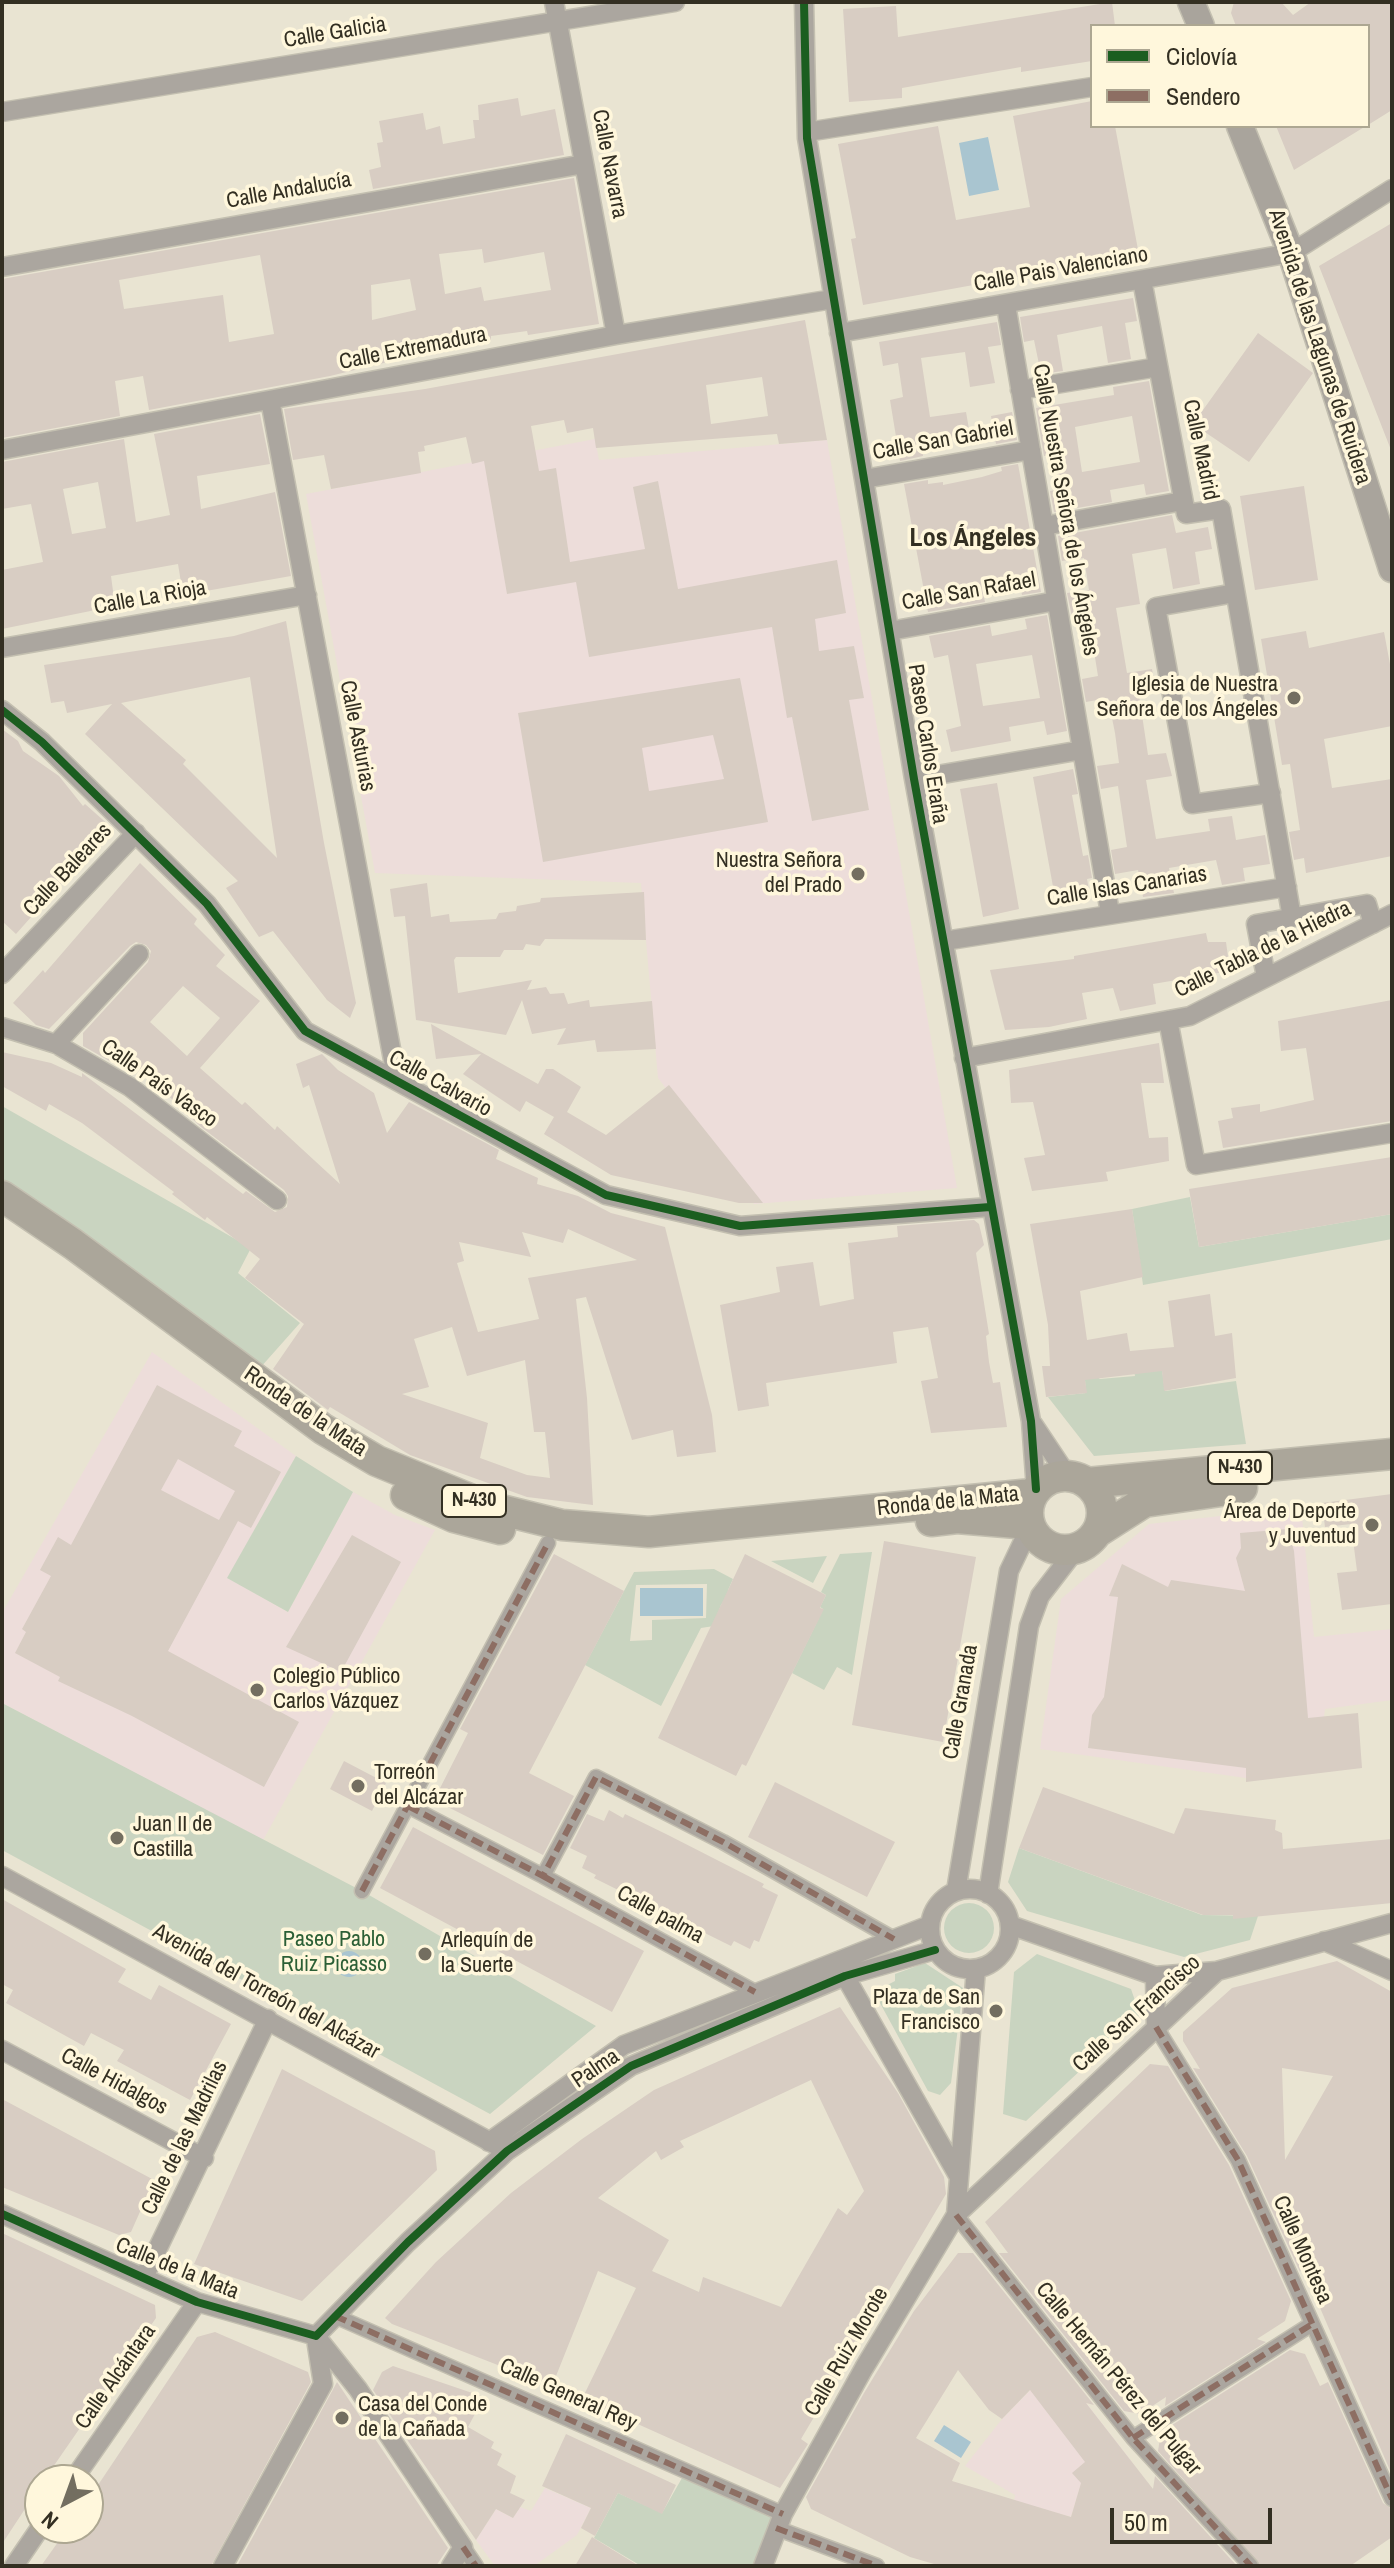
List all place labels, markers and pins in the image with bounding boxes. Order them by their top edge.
place label: Iglesia de Nuestra Señora de los Ángeles [1096,672,1278,724]
marker: Iglesia de Nuestra Señora de los Ángeles [1285,689,1303,707]
place label: Nuestra Señora del Prado [716,848,842,900]
marker: Nuestra Señora del Prado [849,865,867,883]
place label: Área de Deporte y Juventud [1224,1499,1356,1550]
marker: Área de Deporte y Juventud [1363,1516,1381,1534]
place label: Colegio Público Carlos Vázquez [273,1664,400,1716]
marker: Colegio Público Carlos Vázquez [248,1681,266,1699]
place label: Torreón del Alcázar [374,1760,463,1812]
marker: Torreón del Alcázar [349,1777,367,1795]
place label: Juan II de Castilla [133,1812,212,1864]
marker: Juan II de Castilla [108,1829,126,1847]
place label: Arlequín de la Suerte [441,1928,533,1980]
marker: Arlequín de la Suerte [416,1945,434,1963]
place label: Plaza de San Francisco [873,1985,980,2036]
marker: Plaza de San Francisco [987,2002,1005,2020]
place label: Casa del Conde de la Cañada [358,2392,487,2444]
marker: Casa del Conde de la Cañada [333,2409,351,2427]

